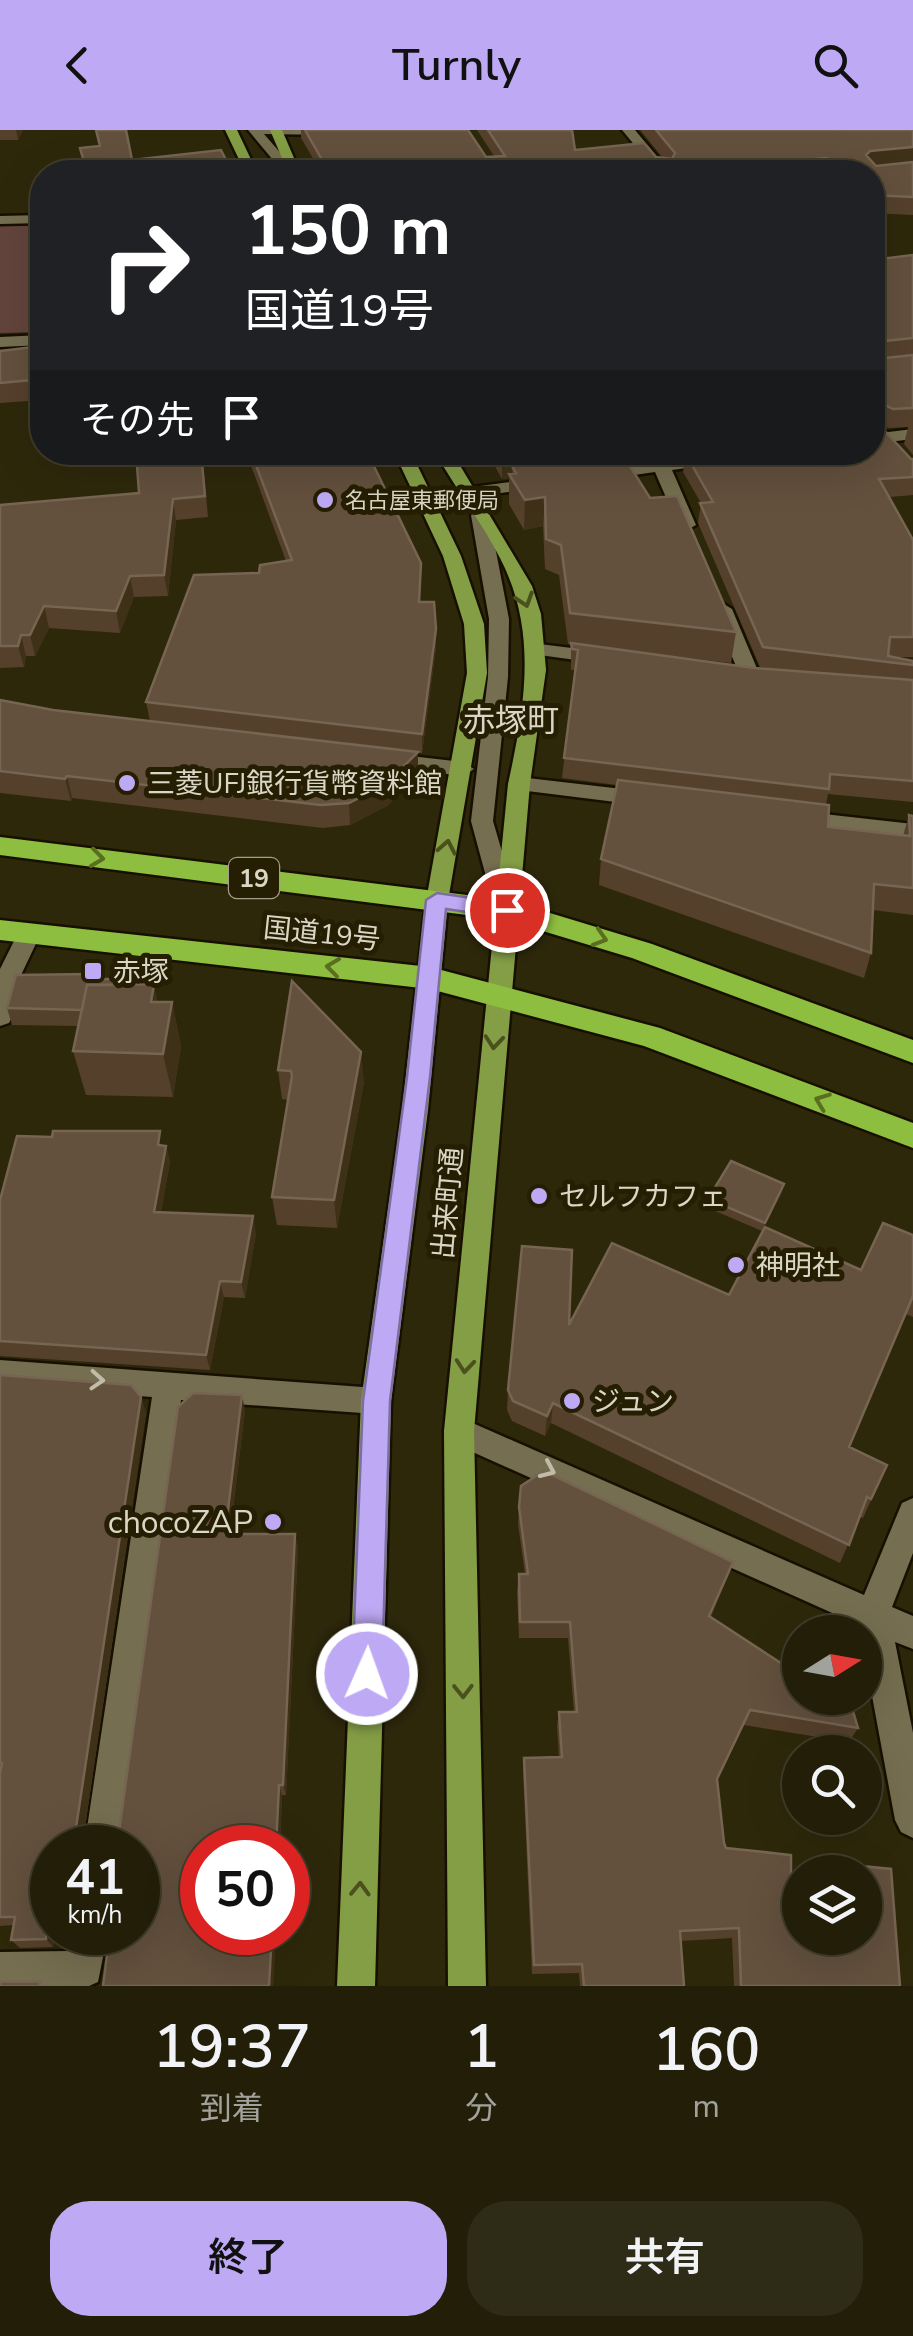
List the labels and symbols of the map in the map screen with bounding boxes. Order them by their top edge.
place label: 名古屋東郵便局 [345,486,499,516]
marker: 名古屋東郵便局 [314,489,336,511]
one-way arrow [513,591,533,608]
district label: 赤塚町 [463,699,559,742]
place label: 三菱UFJ銀行貨幣資料館 [147,765,442,803]
marker: 三菱UFJ銀行貨幣資料館 [116,772,138,794]
one-way arrow [436,839,457,856]
one-way arrow [88,847,105,868]
road number: 19 [229,858,279,898]
pin [465,868,550,953]
street label: 国道19号 [261,909,382,959]
one-way arrow [591,926,608,947]
place label: 赤塚 [113,953,169,991]
one-way arrow [325,957,341,978]
marker: 赤塚 [82,960,104,982]
one-way arrow [484,1035,506,1051]
one-way arrow [814,1093,831,1113]
street label: 出来町通 [424,1146,472,1261]
place label: セルフカフェ [559,1178,727,1216]
marker: セルフカフェ [528,1185,550,1207]
place label: 神明社 [756,1247,840,1285]
marker: 神明社 [725,1254,747,1276]
one-way arrow [455,1358,476,1374]
one-way arrow [90,1369,106,1391]
place label: ジュン [592,1383,674,1421]
marker: ジュン [561,1390,583,1412]
one-way arrow [538,1458,556,1478]
place label: chocoZAP [108,1501,253,1544]
marker: chocoZAP [262,1511,284,1533]
north arrow [782,1615,882,1715]
position arrow [315,1622,419,1726]
one-way arrow [452,1684,474,1699]
speed limit sign: 50 [180,1825,310,1955]
one-way arrow [349,1880,370,1896]

